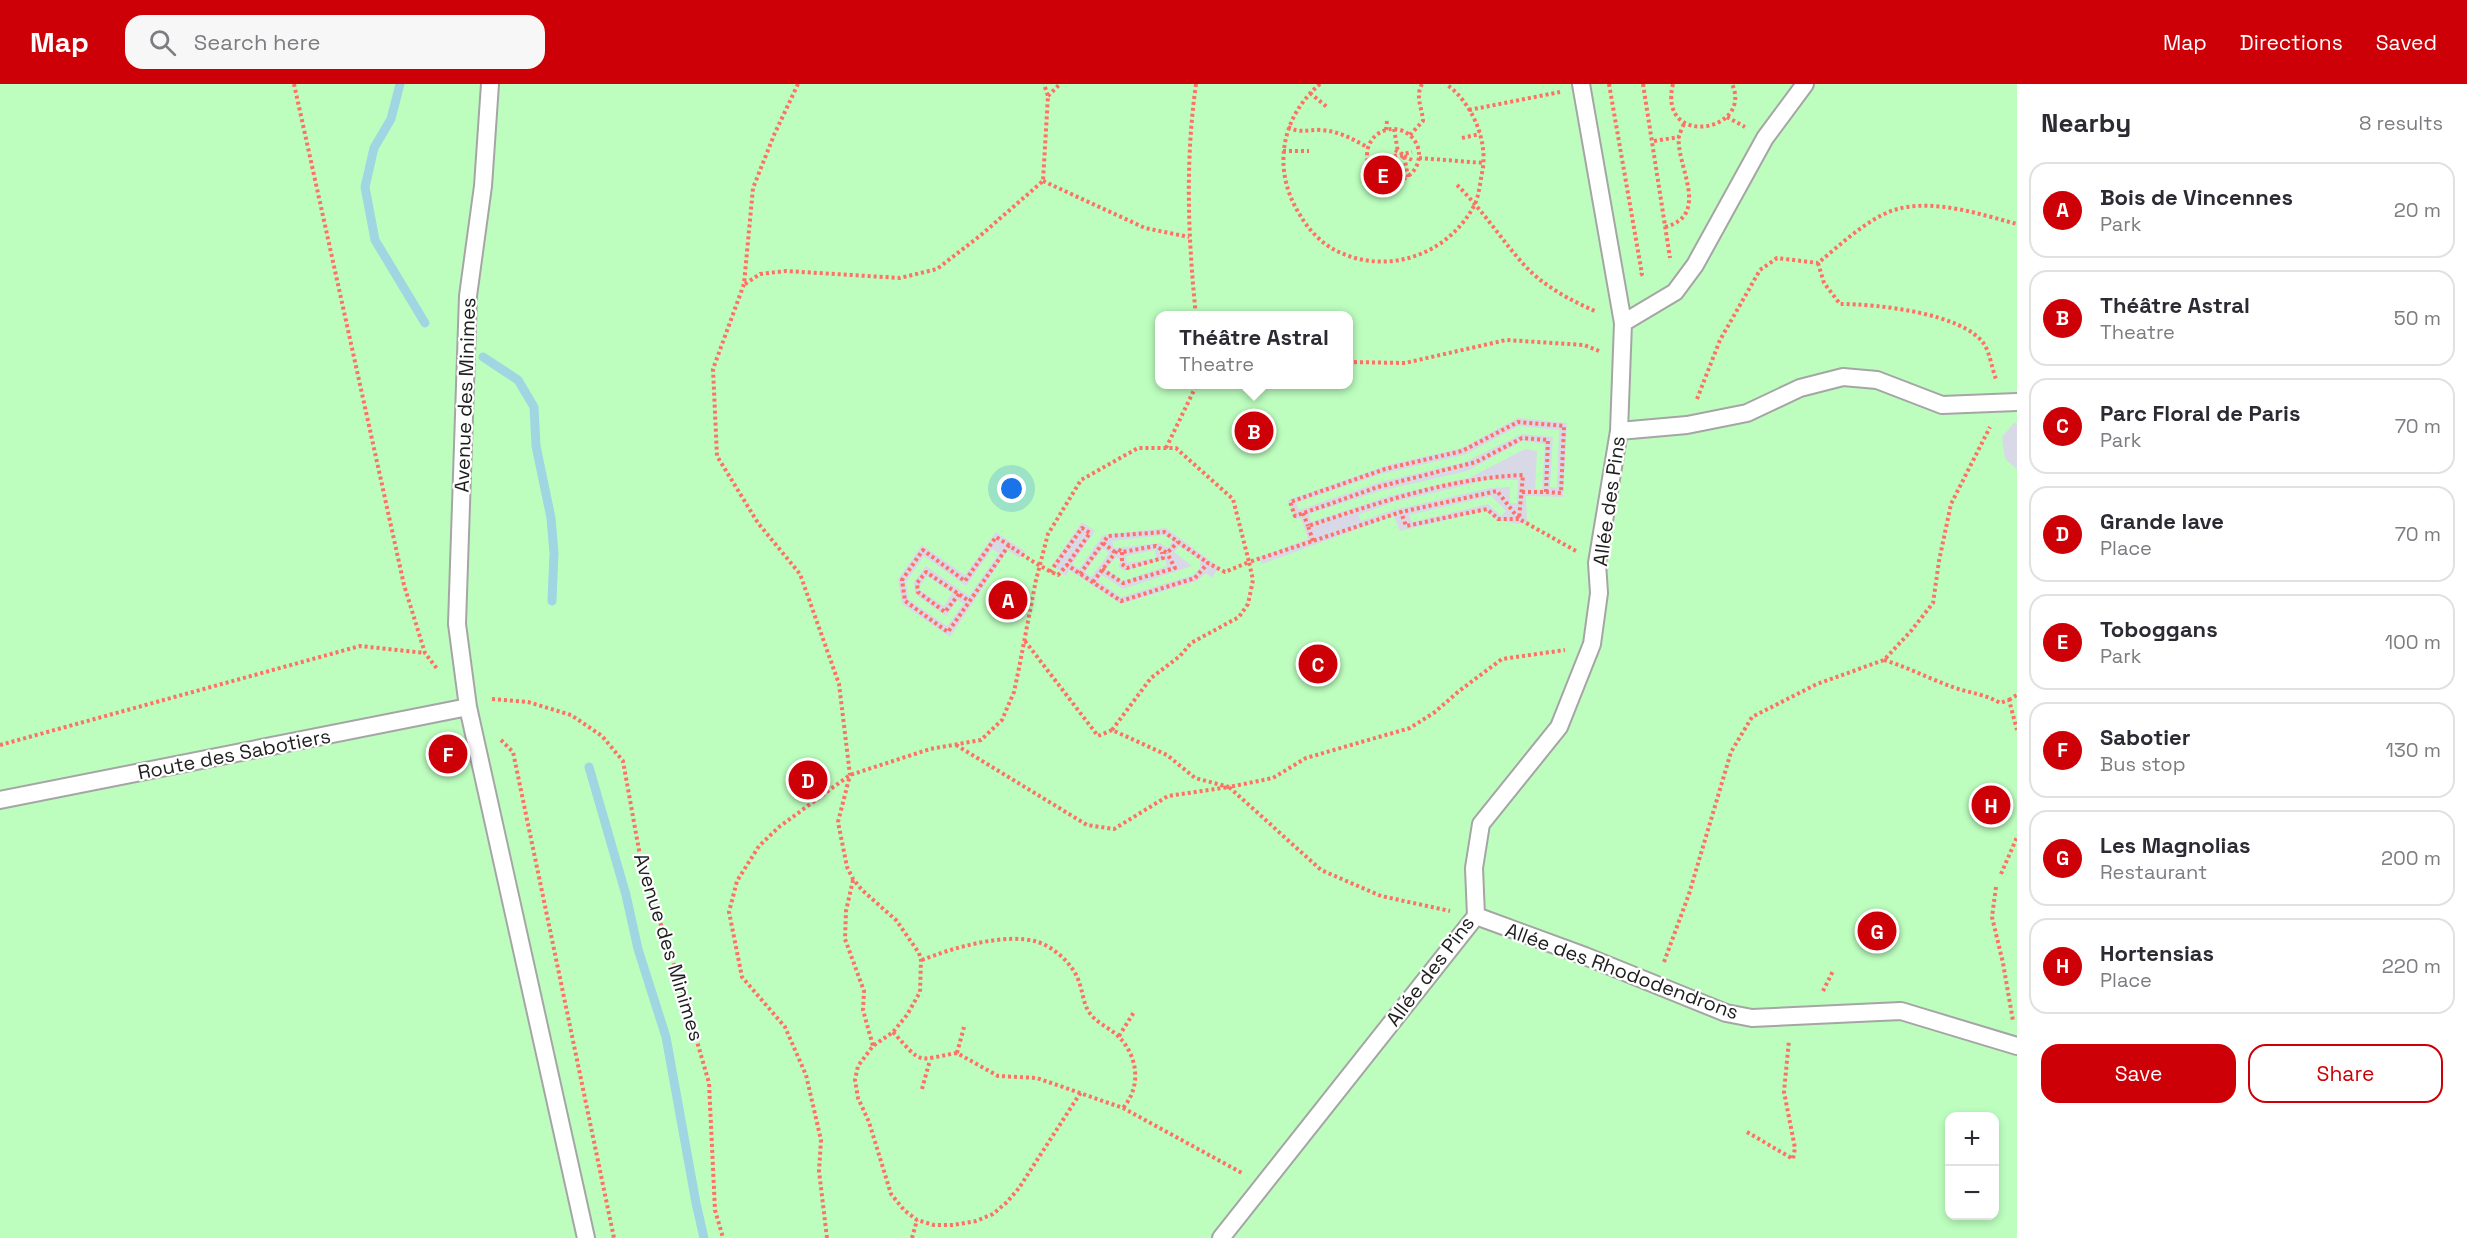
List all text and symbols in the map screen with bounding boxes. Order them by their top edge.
search box [125,15,545,69]
text: Map [30,24,89,60]
icon: search [146,26,179,59]
text: Search here [194,28,321,56]
text: Map [2163,29,2207,56]
text: Directions [2240,29,2343,56]
text: Saved [2376,29,2437,56]
text: Nearby [2041,106,2131,140]
text: 8 results [2359,110,2443,136]
pin: E [1364,152,1402,197]
text: Bois de Vincennes [2100,183,2293,211]
text: A [2056,197,2069,223]
text: 20 m [2394,197,2441,223]
text: Park [2100,211,2142,237]
text: Théâtre Astral [2100,291,2250,319]
street label: Avenue des Minimes [449,297,481,493]
text: B [2056,305,2069,331]
text: 50 m [2394,305,2441,331]
popup [1155,311,1353,389]
text: Theatre [2100,319,2175,345]
text: Théâtre Astral [1179,323,1329,351]
text: Theatre [1179,351,1254,377]
text: Parc Floral de Paris [2100,399,2300,427]
pin: B [1234,408,1274,454]
text: C [2056,413,2069,439]
text: 70 m [2395,413,2441,439]
text: Park [2100,427,2142,453]
street label: Allée des Pins [1587,434,1631,568]
your location [997,474,1026,503]
text: Grande lave [2100,507,2224,535]
text: D [2056,521,2069,547]
text: 70 m [2395,521,2441,547]
text: Place [2100,535,2152,561]
pin: A [988,578,1028,622]
text: Toboggans [2100,615,2218,643]
text: E [2057,629,2068,655]
text: 100 m [2385,629,2441,655]
pin: C [1298,642,1338,686]
text: Park [2100,643,2142,669]
street label: Route des Sabotiers [135,723,333,785]
text: Sabotier [2100,723,2191,751]
pin: F [428,732,468,776]
text: F [2057,737,2068,763]
text: 130 m [2385,737,2441,763]
text: Bus stop [2100,751,2186,777]
pin: D [788,758,828,802]
pin: H [1972,782,2010,828]
text: Les Magnolias [2100,831,2251,859]
text: G [2056,845,2069,871]
text: 200 m [2381,845,2441,871]
street label: Avenue des Minimes [628,850,710,1044]
text: Restaurant [2100,859,2207,885]
pin: G [1858,908,1896,954]
street label: Allée des Pins [1380,911,1480,1031]
street label: Allée des Rhododendrons [1502,917,1742,1025]
text: Hortensias [2100,939,2214,967]
text: H [2056,953,2069,979]
text: 220 m [2382,953,2441,979]
text: Place [2100,967,2152,993]
button: Save [2041,1044,2236,1103]
button: Share [2248,1044,2443,1103]
map controls [1945,1112,1999,1220]
button: + [1945,1112,1999,1166]
button: − [1945,1166,1999,1220]

